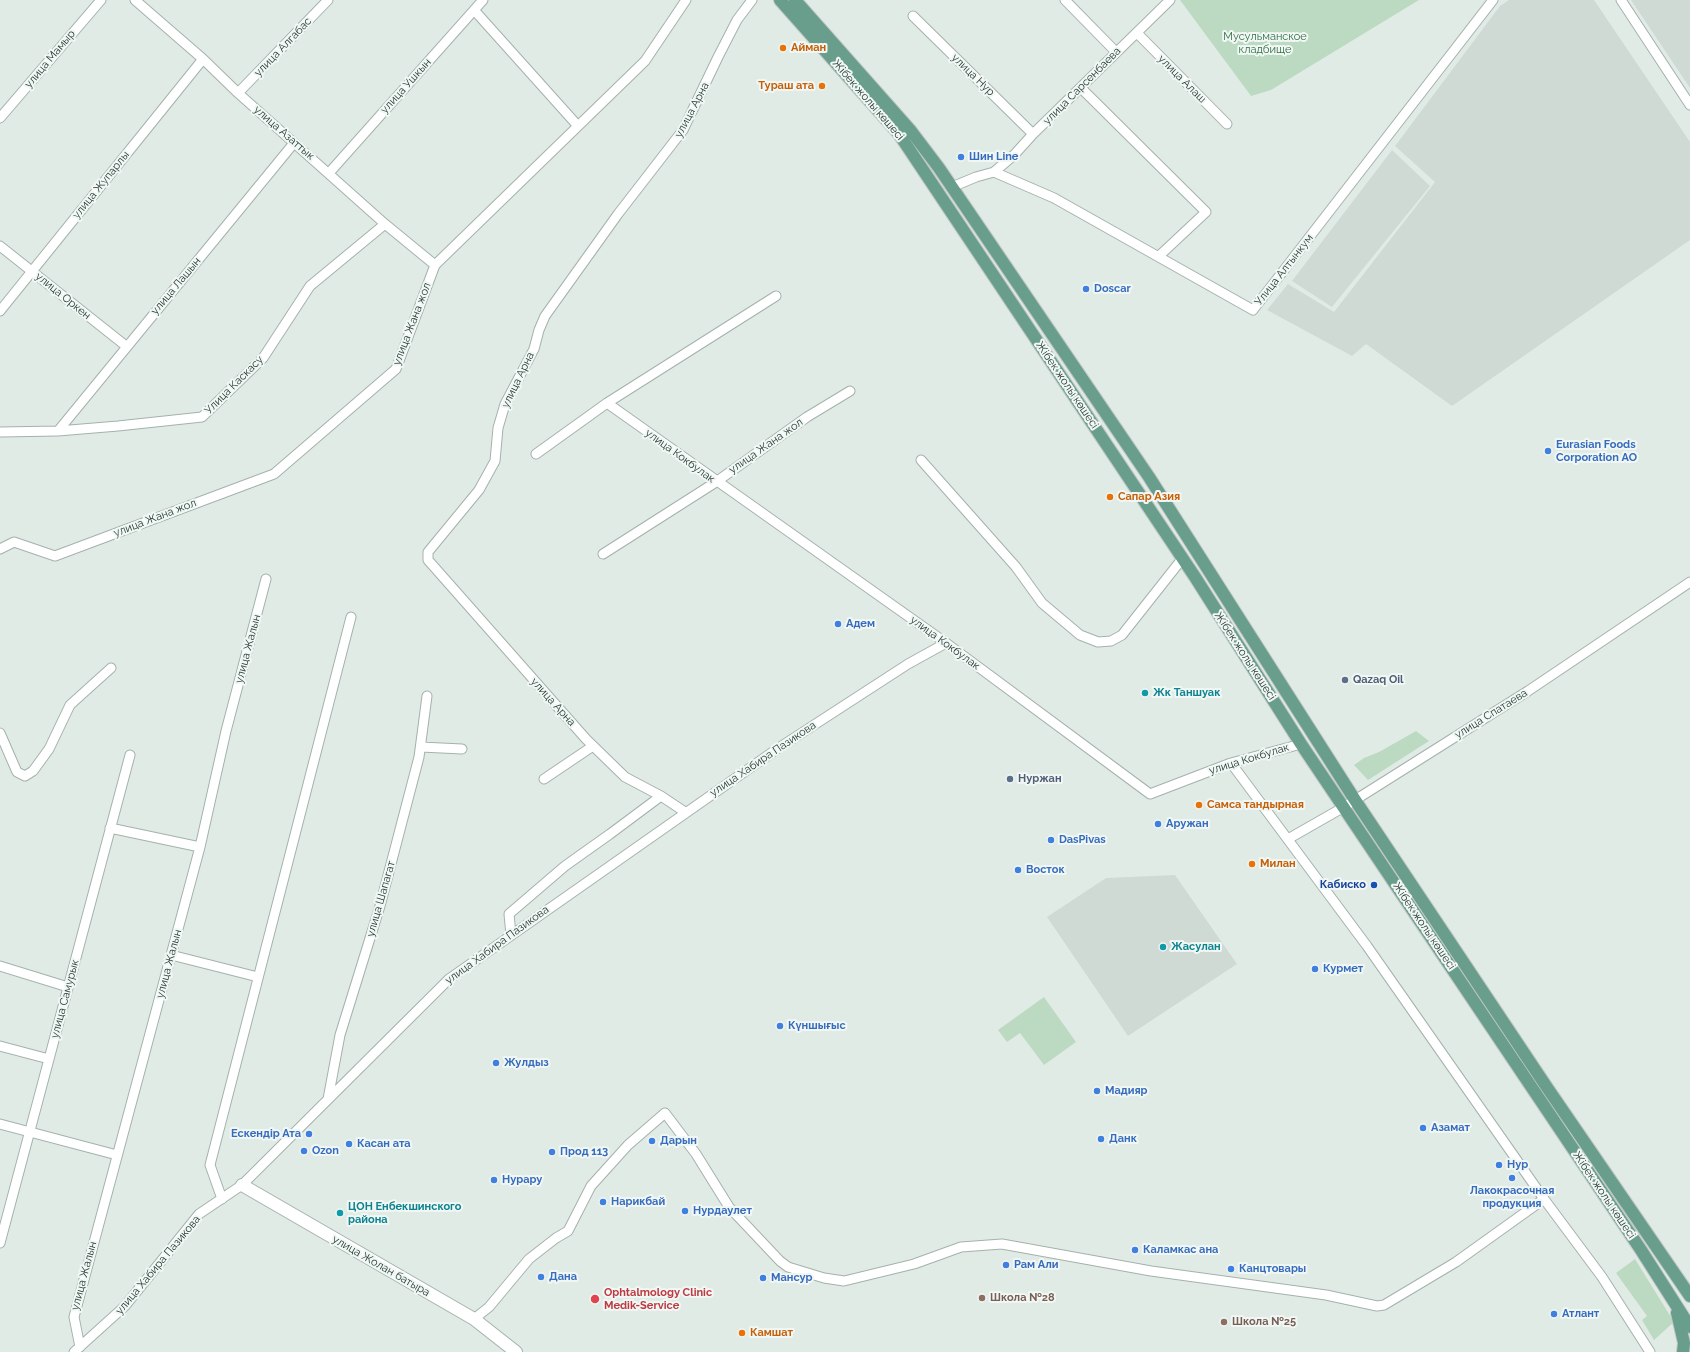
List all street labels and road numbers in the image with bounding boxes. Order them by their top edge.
street label: улица Алгабас [252,15,314,79]
street label: улица Мамыр [22,27,78,91]
street label: улица Сарсенбаева [1041,45,1123,127]
street label: улица Нур [949,51,997,99]
street label: улица Алаш [1155,52,1209,106]
street label: улица Ушкын [378,56,434,116]
street label: Жібек жолы көшесі [829,57,907,143]
street label: улица Арна [672,80,712,140]
street label: улица Азаттык [251,103,317,163]
street label: улица Жупарлы [70,149,132,221]
street label: Улица Алтынкум [1252,232,1316,308]
street label: улица Лашын [148,255,204,317]
street label: улица Оркен [33,270,93,322]
street label: улица Жана жол [390,281,434,367]
street label: Жібек жолы көшесі [1033,339,1101,431]
street label: улица Арна [499,350,537,410]
street label: Улица Каскасу [202,353,266,417]
street label: улица Жана жол [726,416,806,476]
street label: улица Кокбулак [643,426,717,486]
street label: улица Жана жол [112,496,198,540]
street label: Жібек жолы көшесі [1212,610,1278,702]
street label: улица Жалын [232,613,264,685]
street label: улица Кокбулак [908,613,982,673]
street label: улица Арна [528,675,578,729]
street label: улица Спатаева [1452,686,1530,742]
street label: улица Хабира Пазикова [708,719,818,799]
street label: улица Кокбулак [1207,741,1291,777]
street label: улица Шапагат [364,860,398,938]
street label: Жібек жолы көшесі [1390,880,1458,972]
street label: улица Хабира Пазикова [443,903,551,987]
street label: улица Жалын [153,928,185,1000]
street label: улица Самурык [48,958,82,1040]
street label: Жібек жолы көшесі [1570,1149,1638,1241]
street label: улица Хабира Пазикова [113,1213,203,1317]
street label: улица Жолан батыра [330,1233,432,1299]
street label: улица Жалын [68,1240,100,1312]

